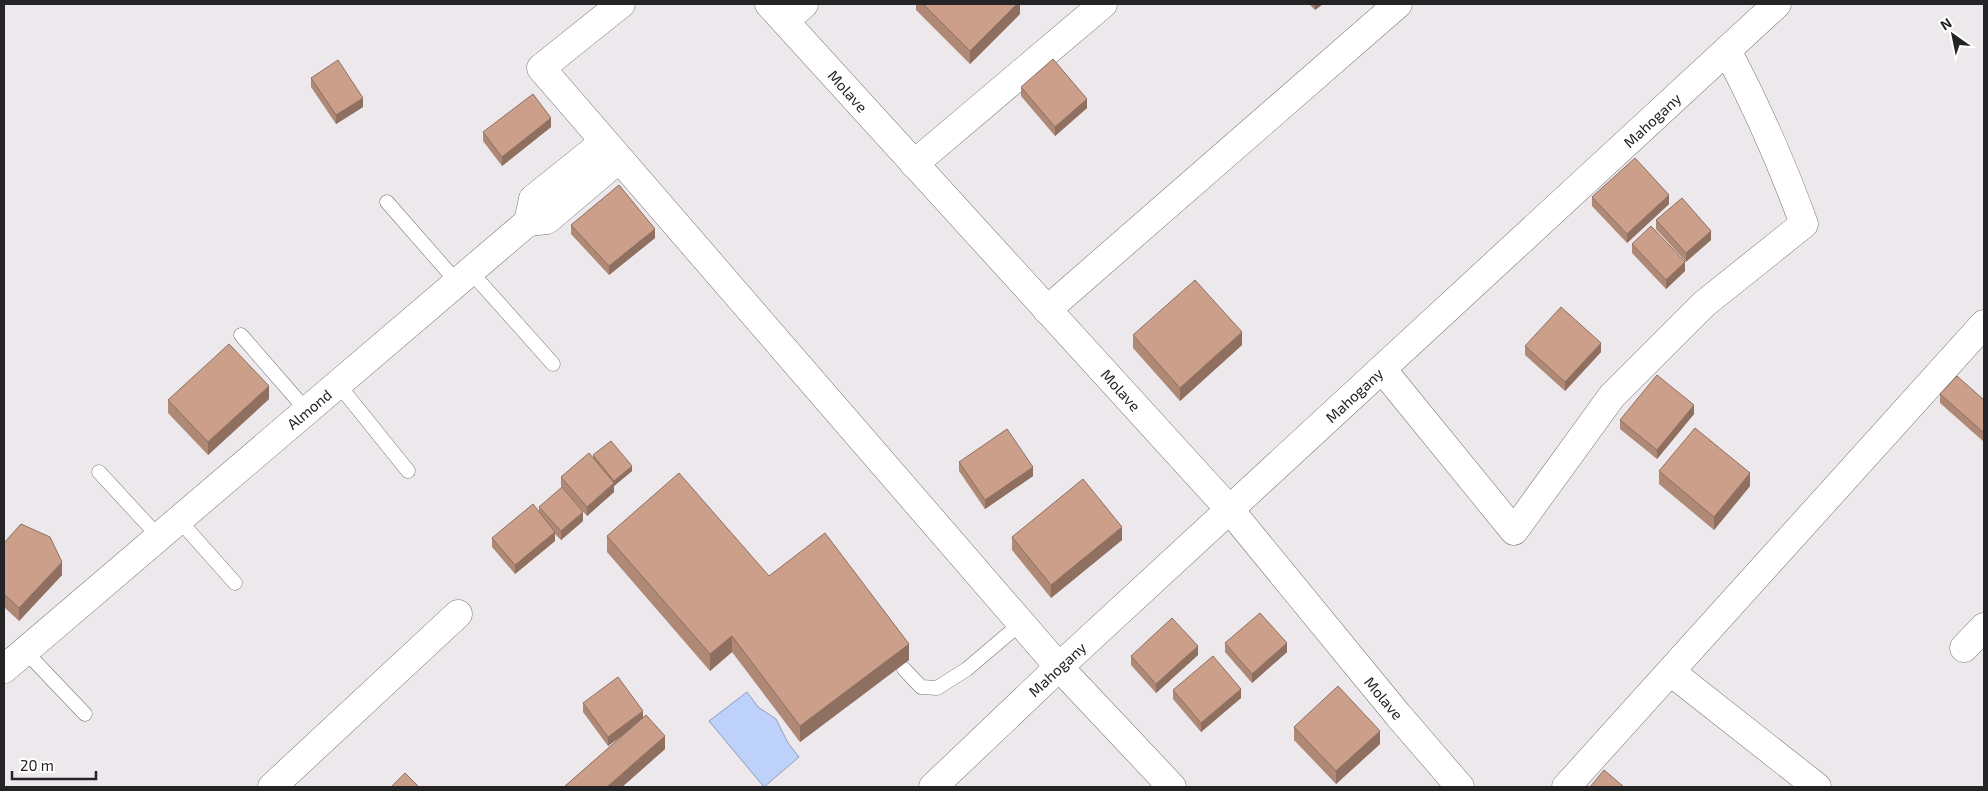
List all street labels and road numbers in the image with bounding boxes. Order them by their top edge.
street label: Molave [824,66,872,116]
street label: Mahogany [1620,89,1684,151]
street label: Mahogany [1322,364,1386,426]
street label: Molave [1097,365,1145,415]
street label: Almond [283,385,335,433]
street label: Mahogany [1025,638,1089,700]
street label: Molave [1361,673,1407,723]

